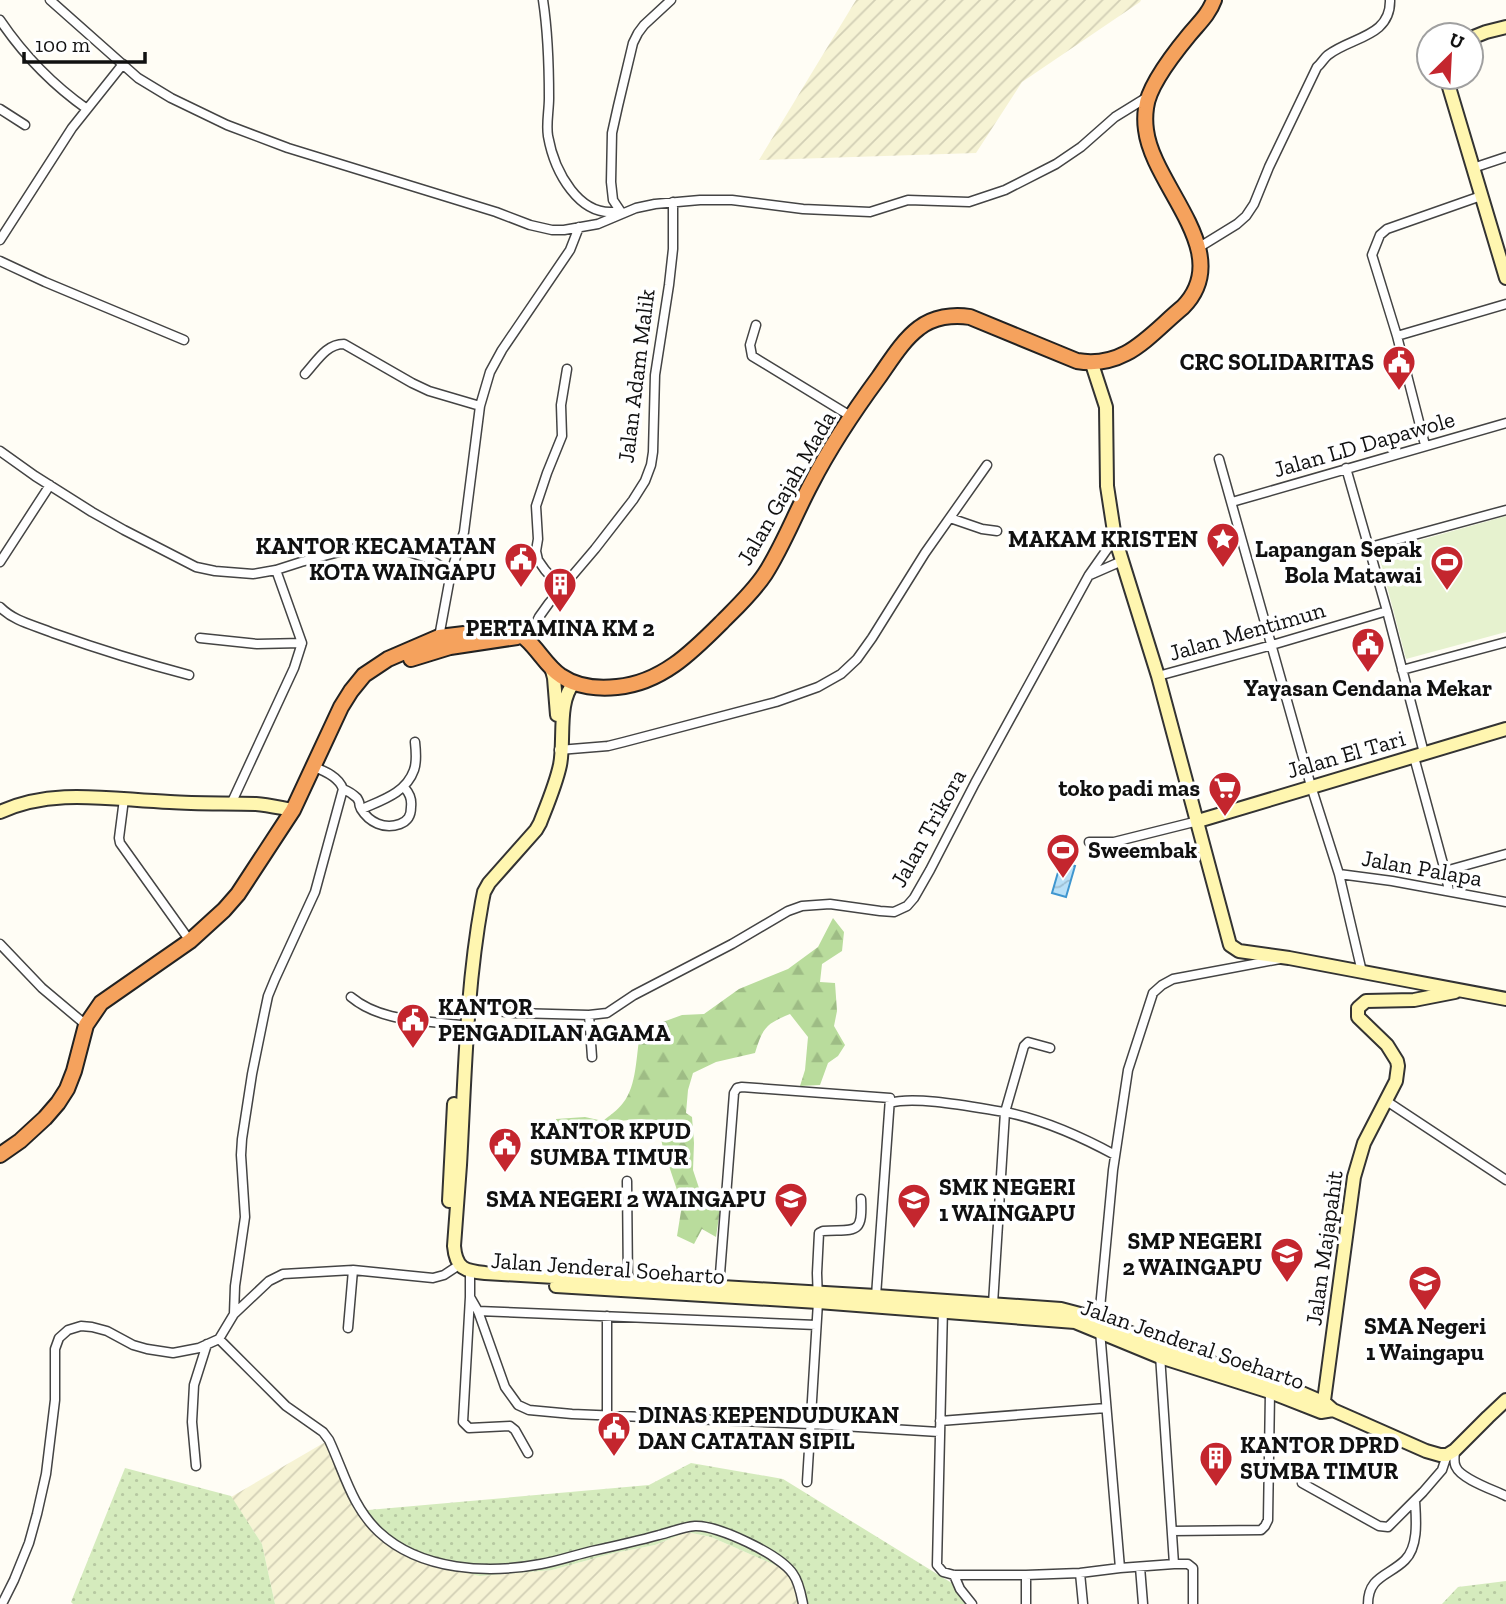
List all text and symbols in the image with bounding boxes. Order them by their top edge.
scale bar [24,21,145,65]
north arrow [1415,21,1485,91]
text: U [1446,28,1468,54]
text: 100 m [35,32,90,57]
street label: Jalan Adam Malik [611,287,661,465]
public building icon: CRC SOLIDARITAS [1380,343,1418,392]
place label: CRC SOLIDARITAS [1180,348,1374,376]
street label: Jalan LD Dapawole [1270,405,1458,483]
street label: Jalan Gajah Mada [731,406,841,570]
place icon: MAKAM KRISTEN [1204,520,1242,569]
place label: MAKAM KRISTEN [1008,525,1198,553]
place label: KANTOR KECAMATAN KOTA WAINGAPU [255,532,496,586]
place label: Lapangan Sepak Bola Matawai [1255,535,1422,589]
public building icon: KANTOR KECAMATAN KOTA WAINGAPU [502,540,540,589]
sports icon: Lapangan Sepak Bola Matawai [1428,543,1466,592]
building icon: PERTAMINA KM 2 [541,565,579,614]
street label: Jalan Mentimun [1166,595,1328,667]
place label: PERTAMINA KM 2 [466,614,655,642]
public building icon: Yayasan Cendana Mekar [1349,625,1387,674]
place label: Yayasan Cendana Mekar [1244,674,1492,702]
street label: Jalan El Tari [1284,724,1408,784]
street label: Jalan Trikora [884,764,972,892]
supermarket icon: toko padi mas [1206,769,1244,818]
place label: toko padi mas [1058,774,1200,802]
sports icon: Sweembak [1044,831,1082,880]
place label: Sweembak [1088,836,1198,864]
street label: Jalan Palapa [1360,844,1484,892]
place label: KANTOR PENGADILAN AGAMA [438,993,671,1047]
public building icon: KANTOR PENGADILAN AGAMA [394,1001,432,1050]
place label: KANTOR KPUD SUMBA TIMUR [530,1117,691,1171]
public building icon: KANTOR KPUD SUMBA TIMUR [486,1125,524,1174]
street label: Jalan Majapahit [1299,1168,1349,1327]
place label: SMK NEGERI 1 WAINGAPU [939,1173,1076,1227]
school or university icon: SMA NEGERI 2 WAINGAPU [772,1180,810,1229]
school or university icon: SMK NEGERI 1 WAINGAPU [895,1181,933,1230]
place label: SMA NEGERI 2 WAINGAPU [486,1185,766,1213]
place label: SMP NEGERI 2 WAINGAPU [1123,1227,1262,1281]
school or university icon: SMP NEGERI 2 WAINGAPU [1268,1235,1306,1284]
street label: Jalan Jenderal Soeharto [490,1246,726,1290]
school or university icon: SMA Negeri 1 Waingapu [1406,1263,1444,1312]
street label: Jalan Jenderal Soeharto [1078,1293,1308,1395]
place label: SMA Negeri 1 Waingapu [1364,1312,1486,1366]
place label: DINAS KEPENDUDUKAN DAN CATATAN SIPIL [638,1401,899,1455]
public building icon: DINAS KEPENDUDUKAN DAN CATATAN SIPIL [595,1409,633,1458]
place label: KANTOR DPRD SUMBA TIMUR [1240,1431,1399,1485]
building icon: KANTOR DPRD SUMBA TIMUR [1197,1439,1235,1488]

